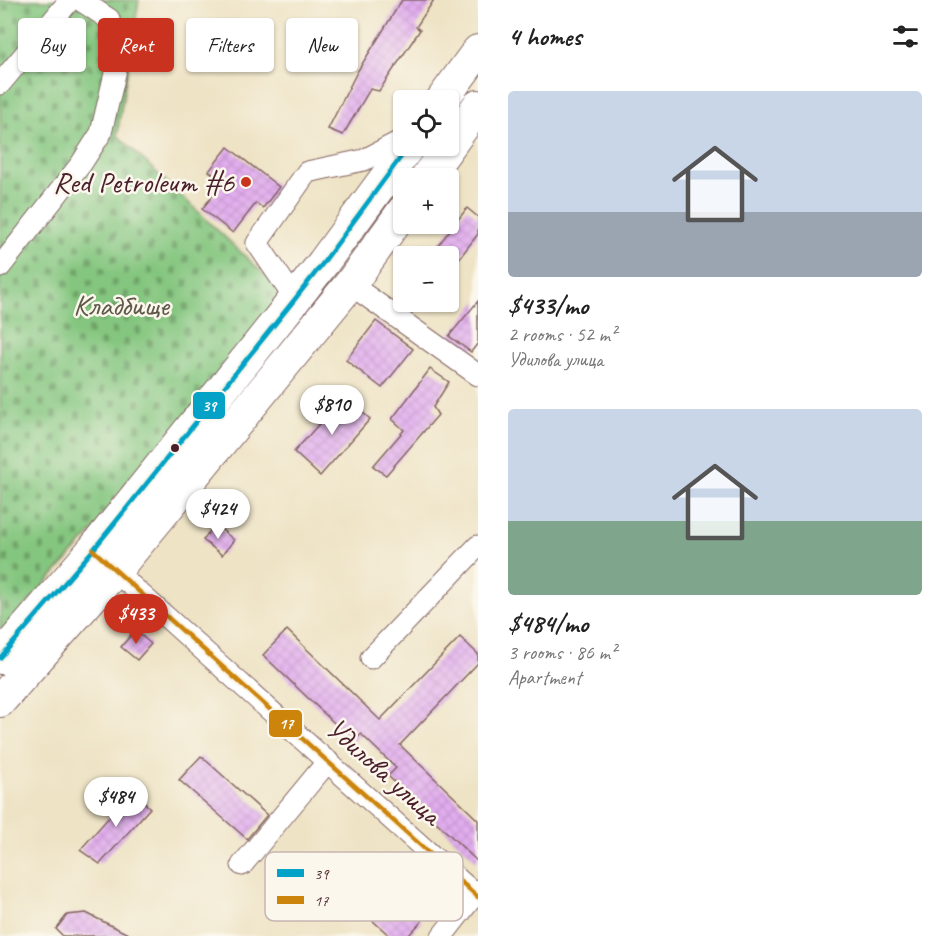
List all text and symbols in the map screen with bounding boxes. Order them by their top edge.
chip: Buy [18,18,86,72]
chip: Rent [98,18,174,72]
chip: Filters [186,18,274,72]
chip: New [286,18,358,72]
text: 4 homes [508,20,581,53]
icon: filters [889,20,922,53]
map controls [393,90,459,312]
button: locate [393,90,459,156]
icon: home [661,130,769,238]
place label: Red Petroleum #6 [53,163,235,201]
button: + [393,168,459,234]
marker: Red Petroleum #6 [239,175,253,189]
button: − [393,246,459,312]
park label: Кладбище [73,286,171,324]
text: $433/mo [508,289,588,322]
text: 2 rooms · 52 m² [508,322,616,347]
text: Удилова улица [508,347,603,372]
pin: $810 [296,385,368,436]
line badge: 39 [192,391,226,420]
text: $810 [314,392,350,417]
text: 39 [202,396,218,416]
unlabelled marker [169,442,181,454]
icon: home [661,448,769,556]
pin: $424 [182,489,254,540]
text: $424 [200,496,236,521]
pin: $433 [100,594,172,645]
text: $433 [118,601,154,626]
text: $484/mo [508,607,588,640]
text: 3 rooms · 86 m² [508,640,616,665]
text: Apartment [508,665,581,690]
line badge: 17 [268,709,303,738]
street label: Удилова улица [318,709,452,835]
text: 17 [279,714,295,734]
pin: $484 [80,777,152,828]
text: $484 [98,784,134,809]
legend [265,852,463,921]
text: 39 [314,864,330,884]
text: 17 [314,891,329,911]

